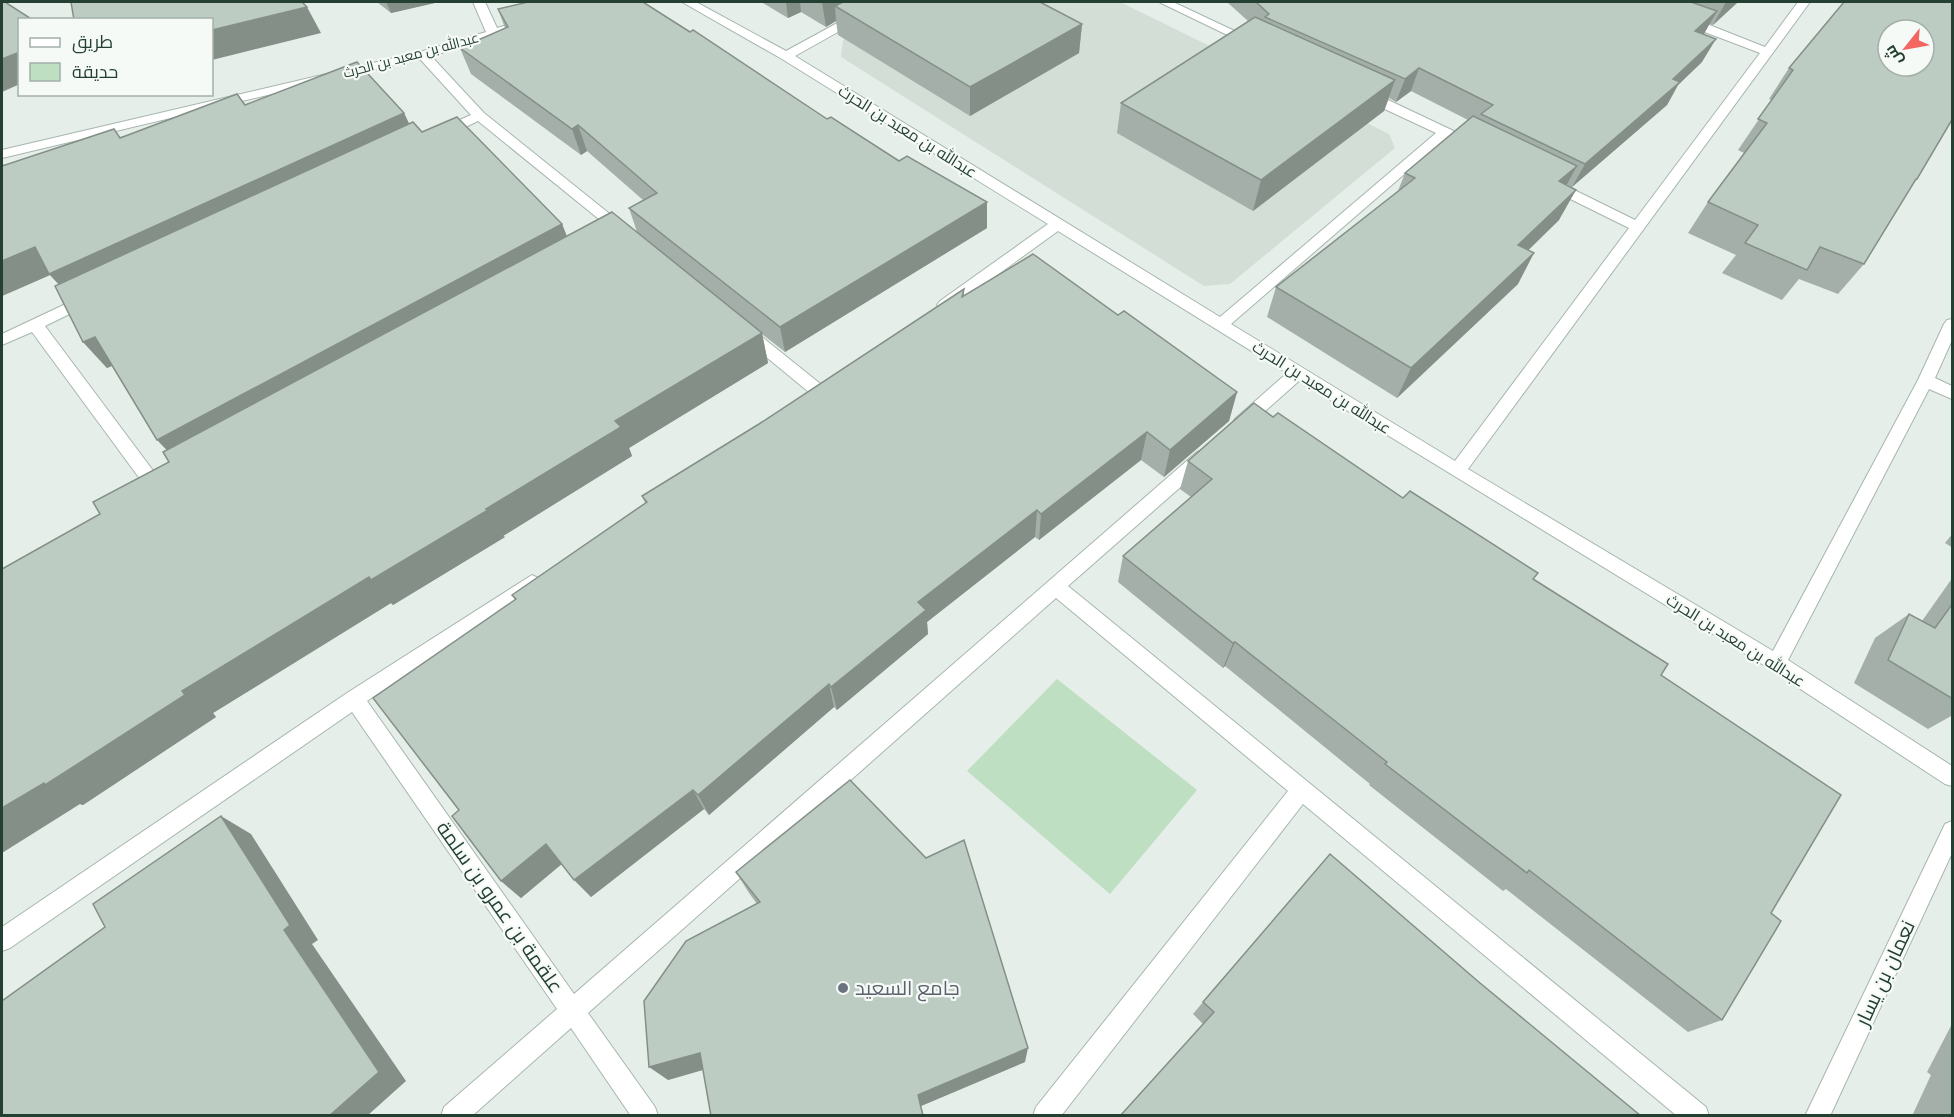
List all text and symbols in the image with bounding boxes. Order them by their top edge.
legend [18,18,213,96]
north arrow [1876,18,1936,78]
street label: عبدالله بن معبد بن الحرث [341,28,481,81]
text: طريق [72,31,113,54]
text: ش [1880,42,1907,69]
text: حديقة [72,61,118,82]
street label: عبدالله بن معبد بن الحرث [834,80,981,183]
street label: عبدالله بن معبد بن الحرث [1248,336,1395,439]
street label: عبدالله بن معبد بن الحرث [1662,589,1809,692]
street label: علقمة بن عمرو بن سلمة [431,817,568,998]
street label: نعمان بن يسار [1850,916,1921,1031]
place label: جامع السعيد [855,976,960,1002]
marker: جامع السعيد [836,981,850,995]

